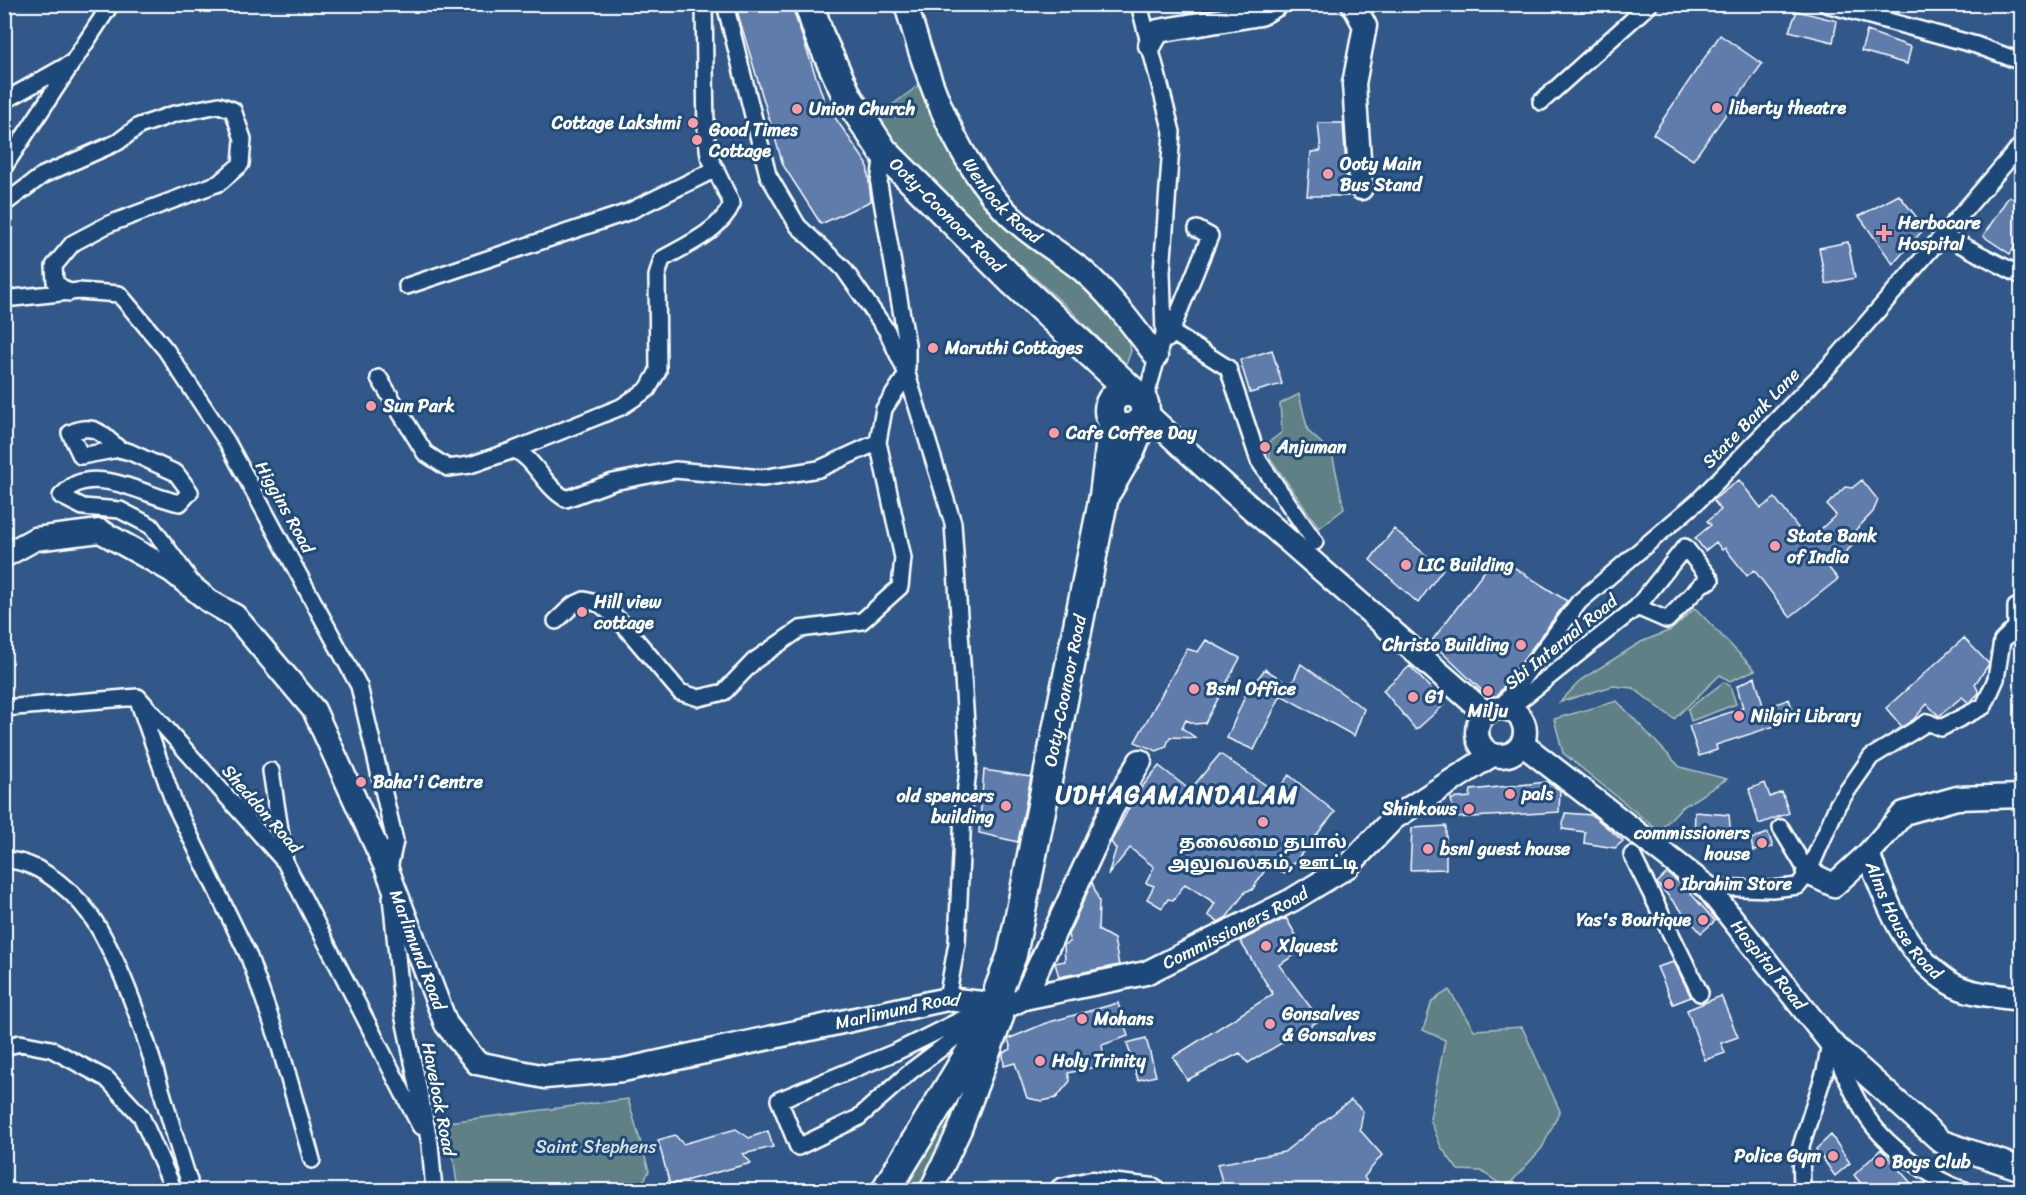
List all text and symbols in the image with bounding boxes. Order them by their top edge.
place label: liberty theatre [1728,92,1846,124]
place label: Union Church [809,93,916,125]
marker: liberty theatre [1710,101,1724,115]
marker: Union Church [790,102,804,116]
place label: Cottage Lakshmi [551,107,682,139]
place label: Good Times Cottage [708,114,798,167]
marker: Cottage Lakshmi [686,116,700,130]
marker: Good Times Cottage [690,133,704,147]
place label: Ooty Main Bus Stand [1340,148,1423,201]
street label: Ooty-Coonoor Road [881,149,1014,282]
street label: Wenlock Road [954,151,1050,253]
marker: Ooty Main Bus Stand [1321,167,1335,181]
place label: Herbocare Hospital [1897,207,1982,260]
marker: Herbocare Hospital [1875,224,1893,242]
place label: Maruthi Cottages [944,332,1084,364]
marker: Maruthi Cottages [926,341,940,355]
street label: State Bank Lane [1694,360,1808,476]
place label: Sun Park [382,390,455,422]
marker: Sun Park [364,399,378,413]
place label: Cafe Coffee Day [1065,417,1197,449]
marker: Cafe Coffee Day [1047,426,1061,440]
place label: Anjuman [1276,431,1347,463]
marker: Anjuman [1258,440,1272,454]
street label: Higgins Road [246,455,324,561]
place label: State Bank of India [1786,520,1877,573]
marker: State Bank of India [1768,539,1782,553]
place label: LIC Building [1418,549,1514,581]
marker: LIC Building [1399,558,1413,572]
street label: Sbi Internal Road [1497,585,1626,698]
place label: Hill view cottage [593,586,662,639]
marker: Hill view cottage [575,605,589,619]
street label: Ooty-Coonoor Road [1034,610,1096,769]
place label: Christo Building [1382,629,1509,661]
marker: Christo Building [1514,638,1528,652]
place label: Bsnl Office [1206,673,1297,705]
place label: G1 [1424,681,1444,713]
marker: Bsnl Office [1187,682,1201,696]
marker: Milju [1481,684,1495,698]
marker: G1 [1406,690,1420,704]
place label: Milju [1467,695,1508,727]
place label: Nilgiri Library [1750,700,1862,732]
marker: Nilgiri Library [1732,709,1746,723]
street label: Sheddon Road [214,757,311,862]
place label: Baha'i Centre [373,766,484,798]
district label: UDHAGAMANDALAM [1055,774,1299,816]
marker: Baha'i Centre [354,775,368,789]
place label: pals [1521,778,1554,810]
place label: old spencers building [896,780,995,833]
marker: pals [1503,787,1517,801]
place label: Shinkows [1381,793,1458,825]
marker: old spencers building [999,799,1013,813]
marker: Shinkows [1462,802,1476,816]
marker: தலைமை தபால் அலுவலகம், ஊட்டி [1256,815,1270,829]
place label: commissioners house [1633,817,1751,870]
place label: தலைமை தபால் அலுவலகம், ஊட்டி [1168,826,1359,879]
place label: bsnl guest house [1439,833,1571,865]
marker: commissioners house [1755,836,1769,850]
marker: bsnl guest house [1421,842,1435,856]
street label: Alms House Road [1856,855,1951,989]
place label: Ibrahim Store [1680,868,1793,900]
street label: Commissioners Road [1156,877,1316,979]
marker: Ibrahim Store [1662,877,1676,891]
street label: Marlimund Road [380,885,456,1016]
place label: Yas's Boutique [1576,904,1691,936]
street label: Hospital Road [1722,912,1816,1019]
marker: Yas's Boutique [1696,913,1710,927]
place label: Xlquest [1277,930,1338,962]
marker: Xlquest [1259,939,1273,953]
street label: Marlimund Road [832,982,963,1039]
place label: Gonsalves & Gonsalves [1281,998,1377,1051]
place label: Mohans [1093,1003,1154,1035]
marker: Mohans [1075,1012,1089,1026]
marker: Gonsalves & Gonsalves [1263,1017,1277,1031]
street label: Havelock Road [412,1039,466,1160]
place label: Holy Trinity [1051,1045,1146,1077]
marker: Holy Trinity [1033,1054,1047,1068]
park label: Saint Stephens [535,1131,657,1163]
place label: Police Gym [1734,1140,1821,1172]
place label: Boys Club [1892,1146,1971,1178]
marker: Police Gym [1826,1149,1840,1163]
marker: Boys Club [1873,1155,1887,1169]

